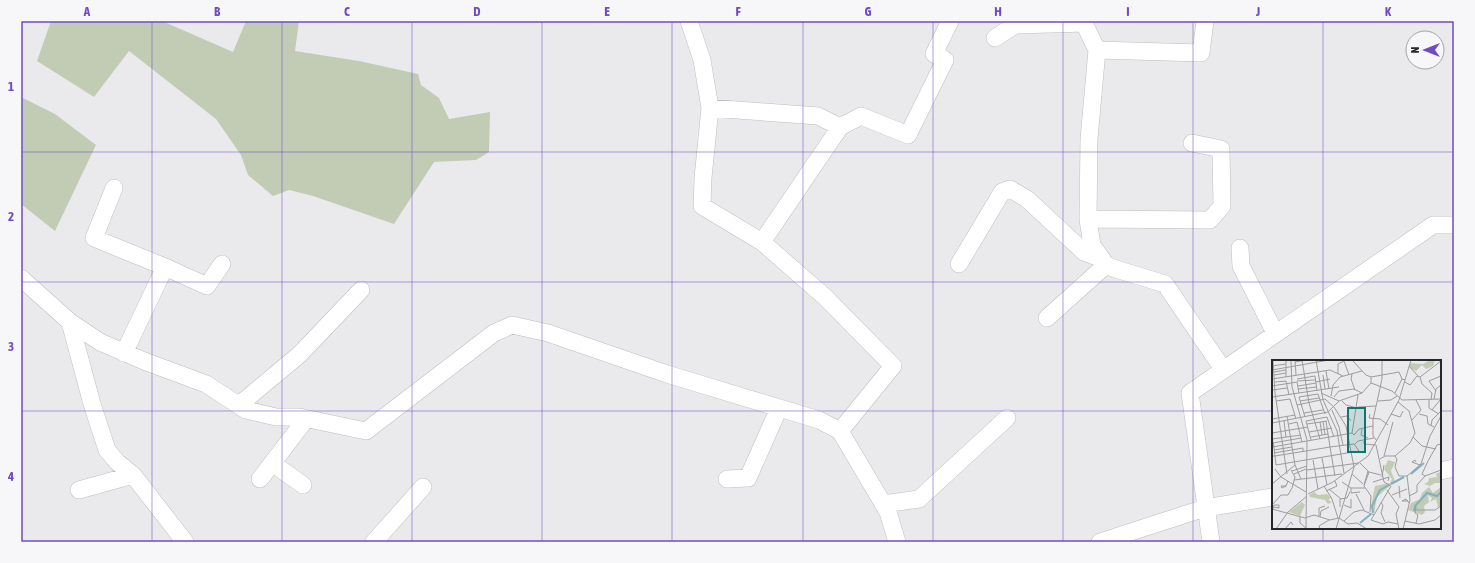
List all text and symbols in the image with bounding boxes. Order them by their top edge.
text: A [83,4,91,19]
text: B [214,4,221,19]
text: C [344,4,350,19]
text: D [473,4,481,19]
text: E [604,4,610,19]
text: F [735,4,741,19]
text: G [865,4,872,19]
text: H [994,4,1002,19]
text: I [1126,4,1130,19]
text: J [1255,4,1260,19]
text: K [1385,4,1392,19]
north arrow [1405,30,1445,70]
text: N [1409,47,1421,53]
text: 1 [8,79,14,94]
text: 2 [8,209,14,224]
text: 3 [8,339,14,354]
inset map [1272,360,1441,529]
text: 4 [7,469,14,484]

